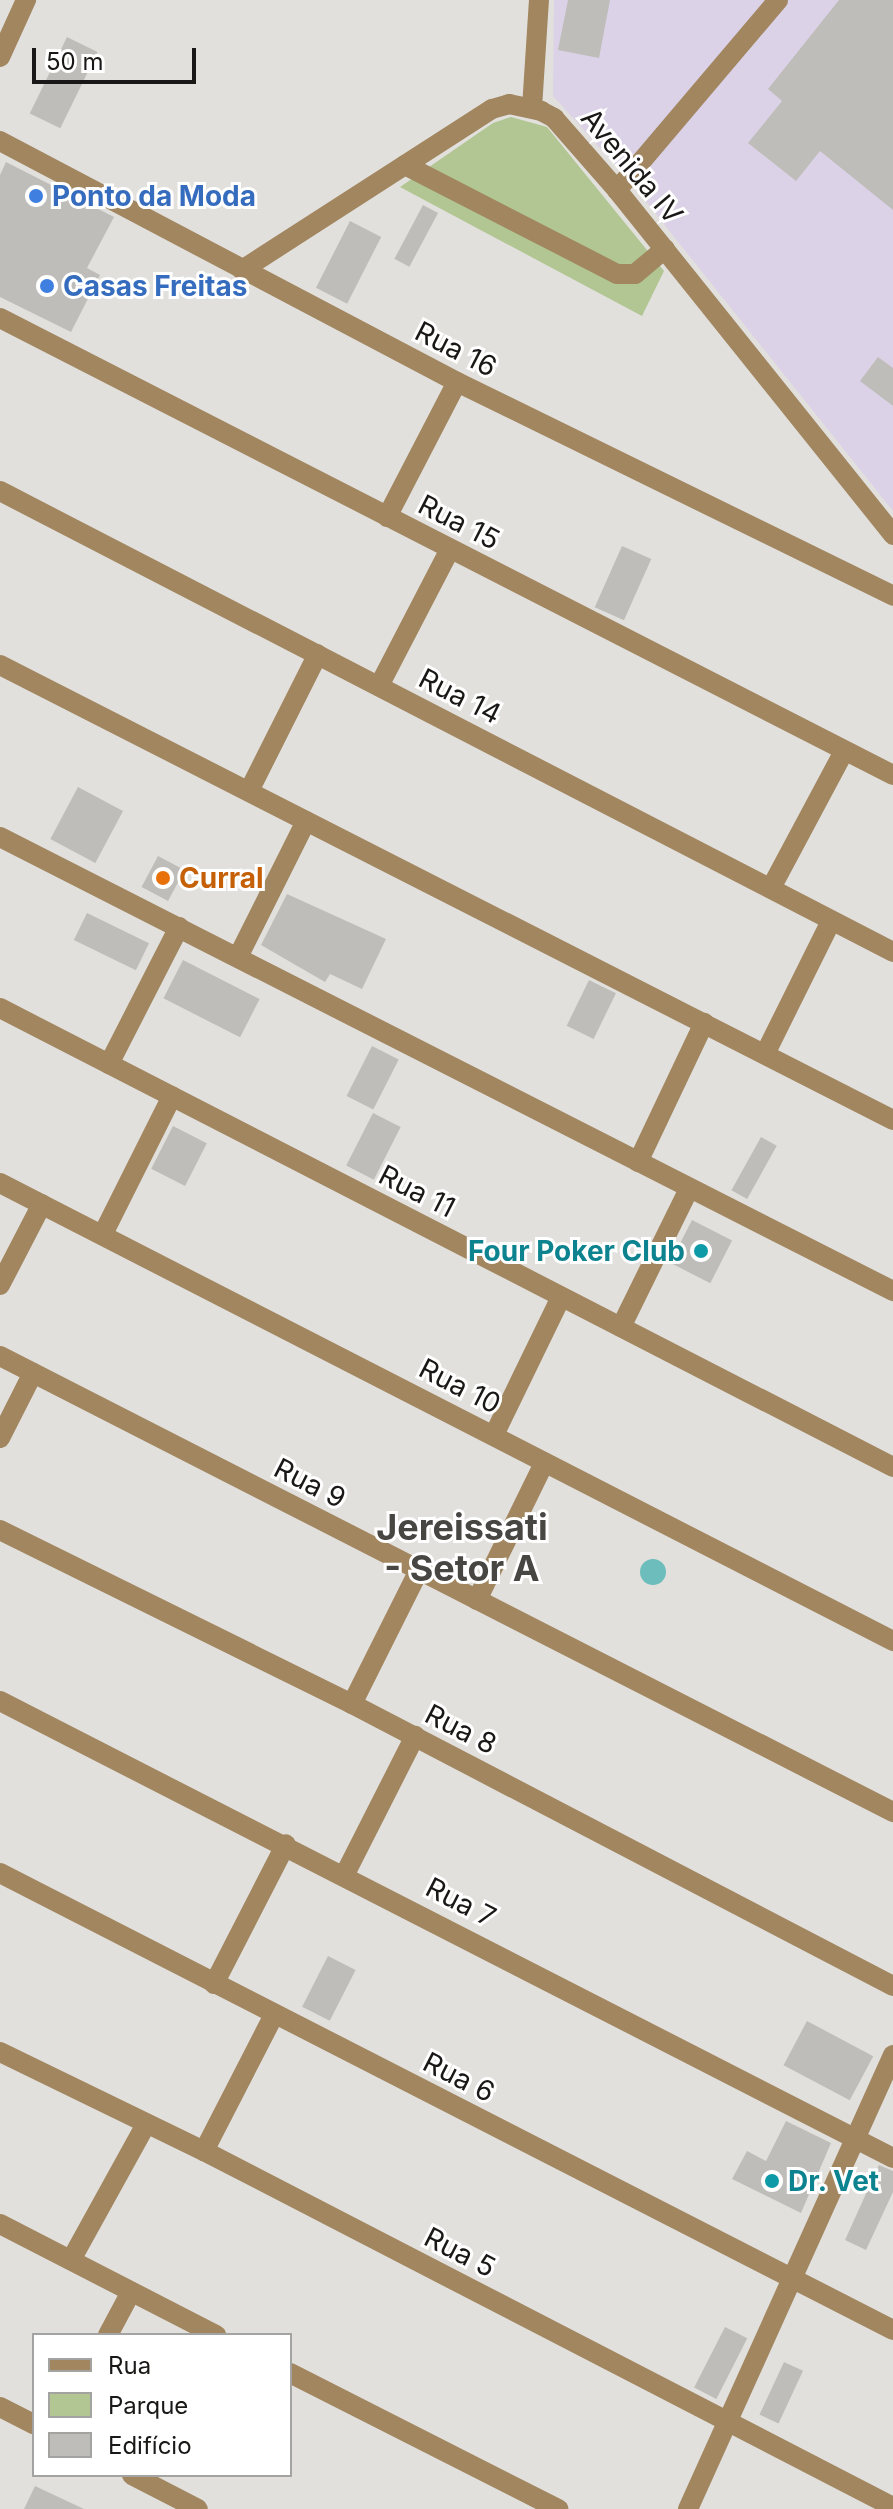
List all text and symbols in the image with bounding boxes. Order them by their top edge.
scale bar [36,32,200,82]
text: 50 m [46,47,104,76]
street label: Avenida IV [574,102,690,230]
place label: Ponto da Moda [52,179,256,213]
marker: Ponto da Moda [27,187,45,205]
place label: Casas Freitas [63,269,247,303]
marker: Casas Freitas [38,277,56,295]
street label: Rua 16 [410,314,502,384]
street label: Rua 15 [413,487,505,557]
street label: Rua 14 [413,661,507,731]
place label: Curral [179,861,264,895]
marker: Curral [154,869,172,887]
street label: Rua 11 [373,1158,461,1224]
place label: Four Poker Club [468,1234,685,1268]
marker: Four Poker Club [692,1242,710,1260]
street label: Rua 10 [414,1351,506,1421]
street label: Rua 9 [269,1451,351,1515]
district label: Jereissati - Setor A [376,1505,548,1590]
street label: Rua 8 [420,1697,502,1761]
street label: Rua 7 [420,1870,502,1934]
street label: Rua 6 [418,2045,500,2109]
place label: Dr. Vet [788,2164,880,2198]
marker: Dr. Vet [763,2172,781,2190]
street label: Rua 5 [419,2220,501,2284]
legend [32,2333,292,2477]
text: Rua [108,2351,151,2380]
text: Parque [108,2391,188,2420]
text: Edifício [108,2431,192,2460]

